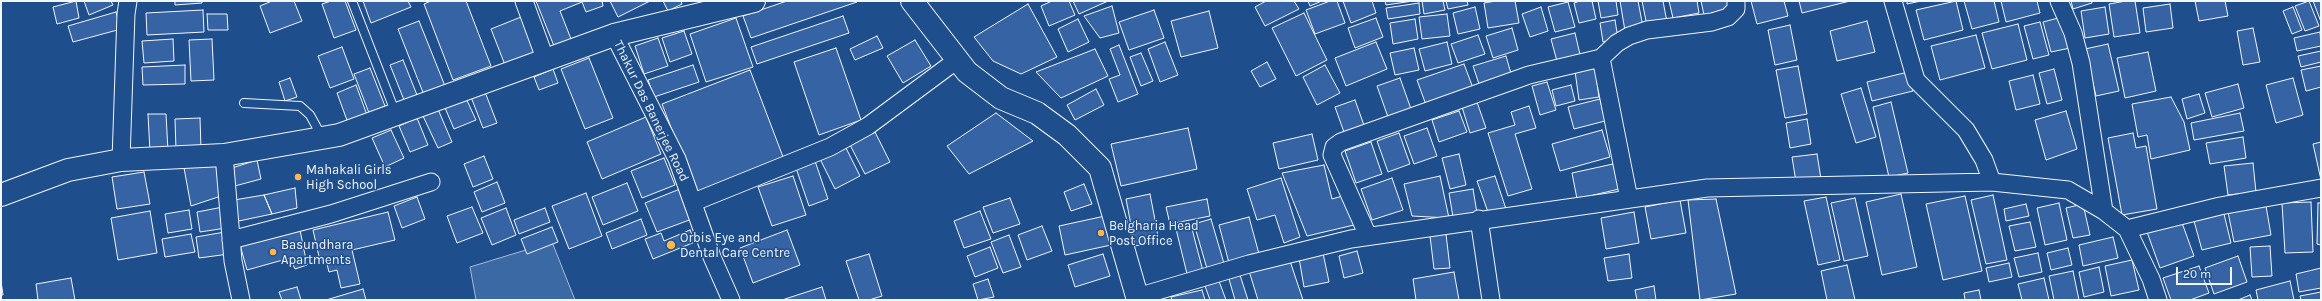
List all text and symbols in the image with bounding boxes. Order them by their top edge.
street label: Thakur Das Banerjee Road [610,38,692,184]
place label: Mahakali Girls High School [306,162,392,193]
marker: Mahakali Girls High School [293,172,303,182]
place label: Belgharia Head Post Office [1109,218,1199,249]
marker: Belgharia Head Post Office [1096,228,1106,238]
place label: Orbis Eye and Dental Care Centre [680,230,790,261]
place label: Basundhara Apartments [281,237,353,268]
marker: Orbis Eye and Dental Care Centre [665,239,677,251]
marker: Basundhara Apartments [268,247,278,257]
scale bar [2178,259,2234,285]
text: 20 m [2183,267,2211,281]

